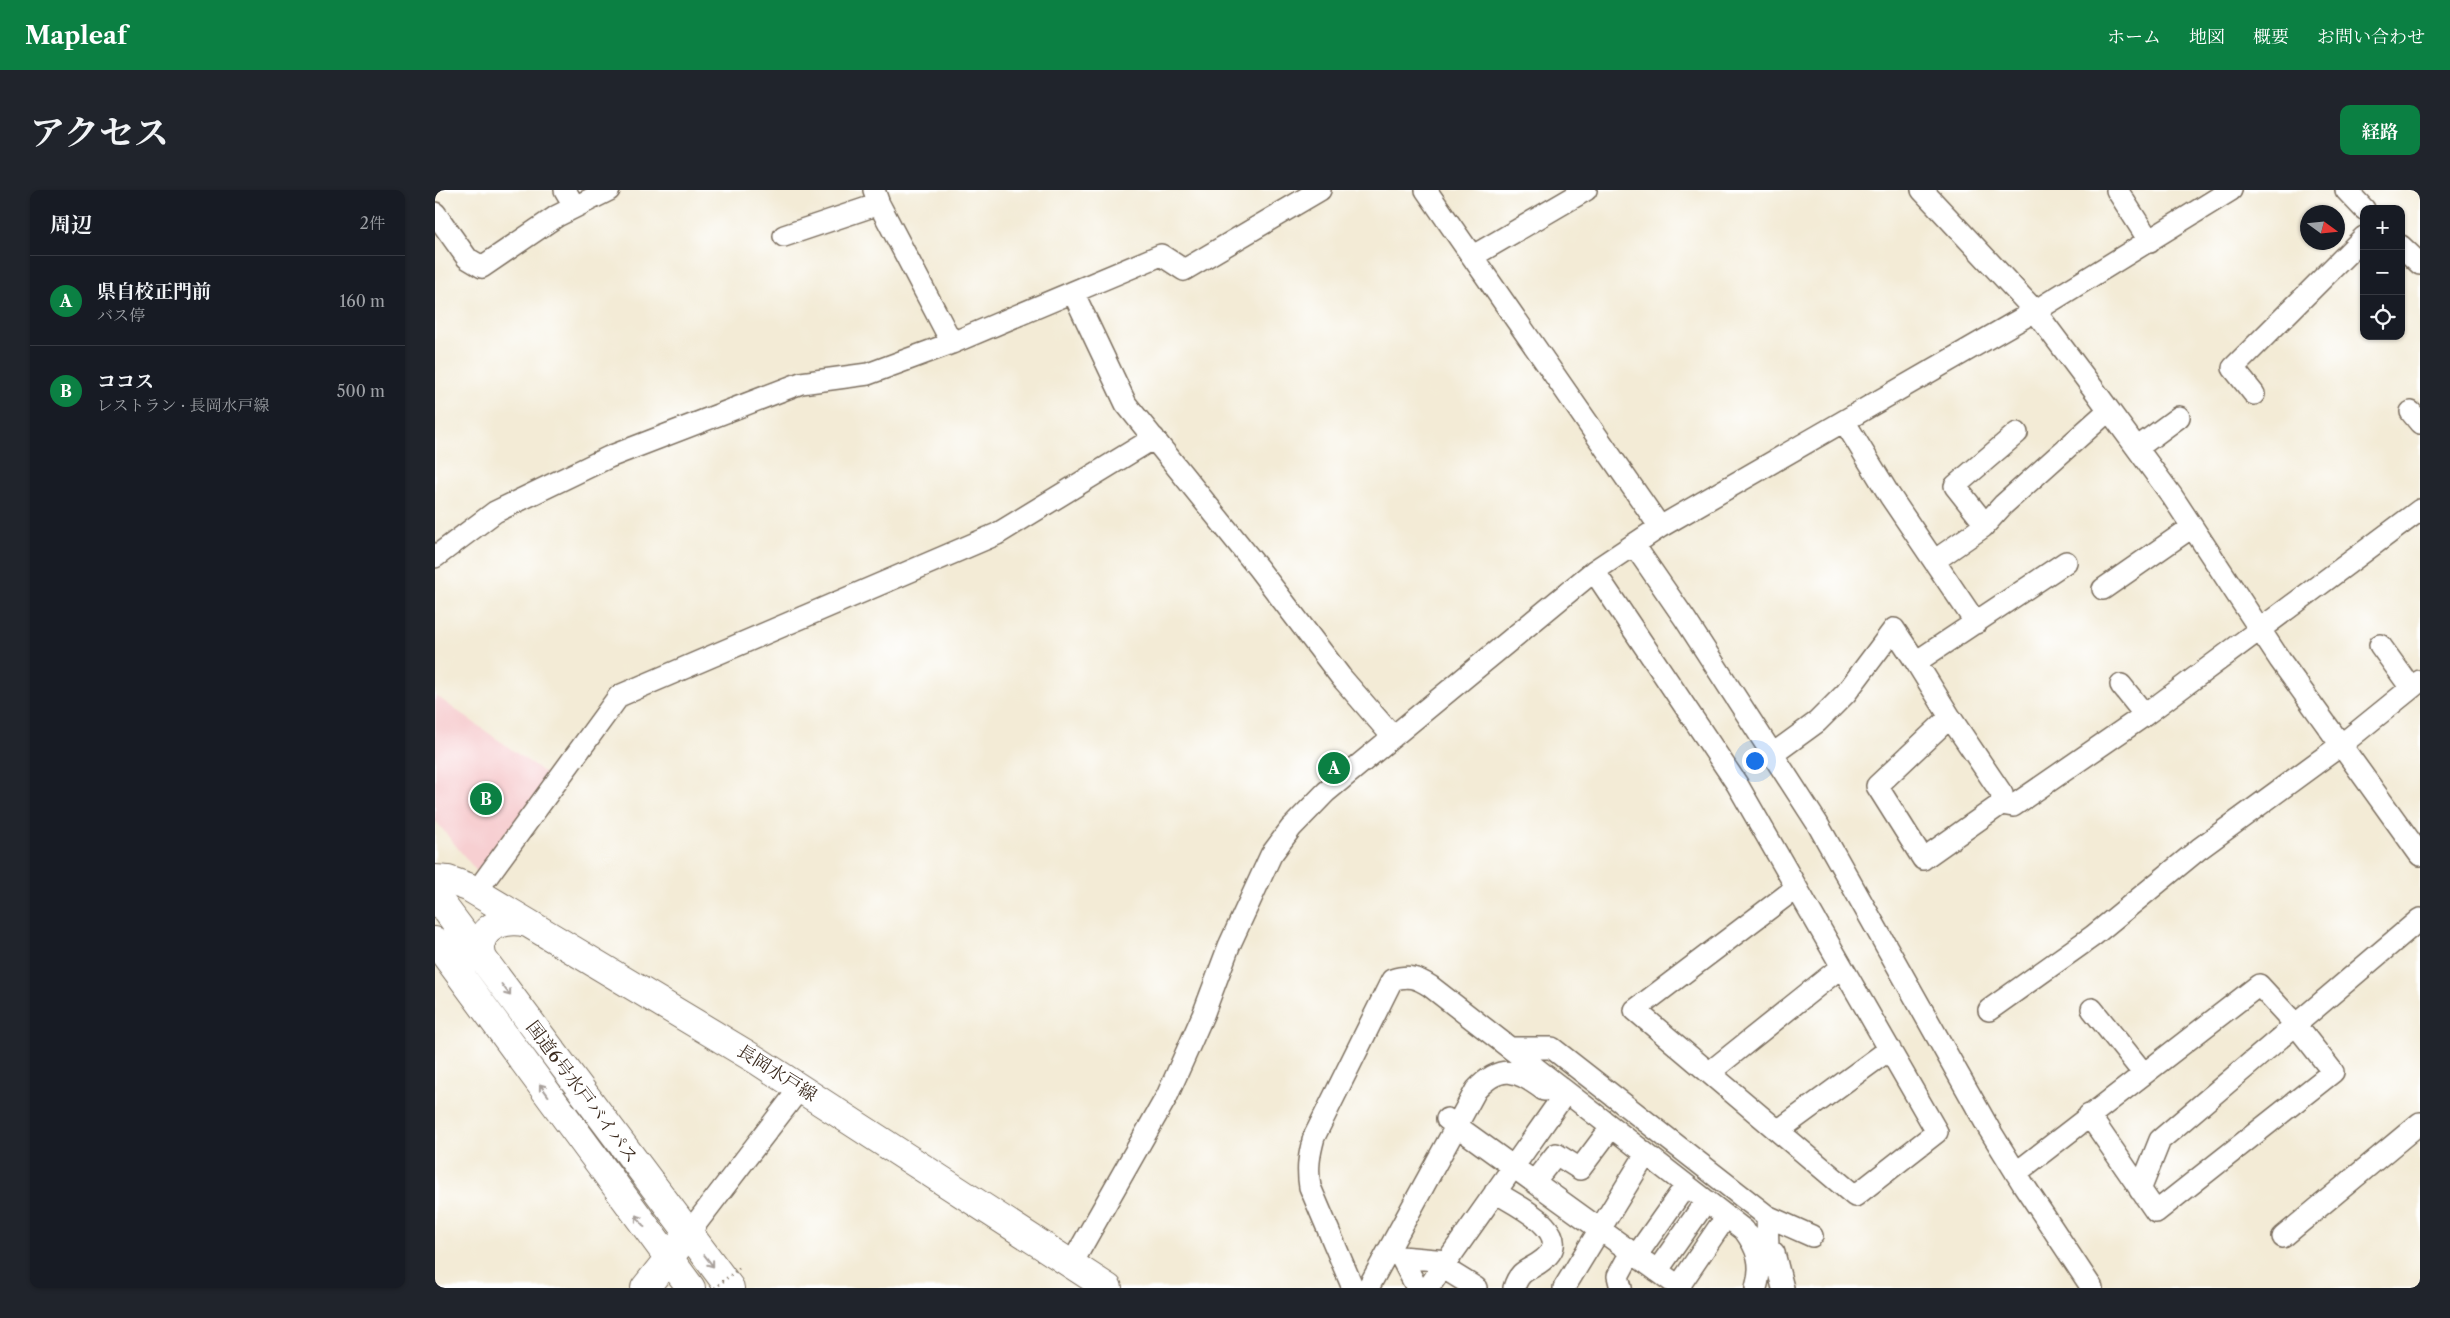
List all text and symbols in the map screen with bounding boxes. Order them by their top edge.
text: Mapleaf [25,21,127,50]
text: ホーム [2107,26,2161,48]
text: 地図 [2189,26,2225,48]
text: 概要 [2253,26,2289,48]
text: お問い合わせ [2317,26,2425,48]
button: 経路 [2340,105,2420,155]
text: アクセス [30,111,169,154]
north arrow [2300,205,2345,250]
map controls [2360,205,2405,340]
button: + [2360,205,2405,250]
text: 周辺 [50,212,92,237]
text: 2件 [360,213,385,233]
button: − [2360,250,2405,295]
text: 県自校正門前 [97,280,211,303]
text: A [60,291,72,311]
text: 160 m [340,291,385,311]
button: locate [2360,295,2405,340]
text: バス停 [97,305,145,325]
text: ココス [97,370,154,393]
text: B [60,381,72,401]
text: 500 m [337,381,385,401]
text: レストラン · 長岡水戸線 [97,395,270,415]
your location [1742,748,1768,774]
pin: A [1318,749,1350,787]
pin: B [470,780,502,818]
one-way arrow [501,983,511,997]
street label: 国道6号水戸バイパス [521,1017,643,1167]
street label: 長岡水戸線 [733,1040,821,1106]
one-way arrow [539,1083,549,1097]
one-way arrow [635,1214,645,1228]
one-way arrow [704,1254,715,1267]

